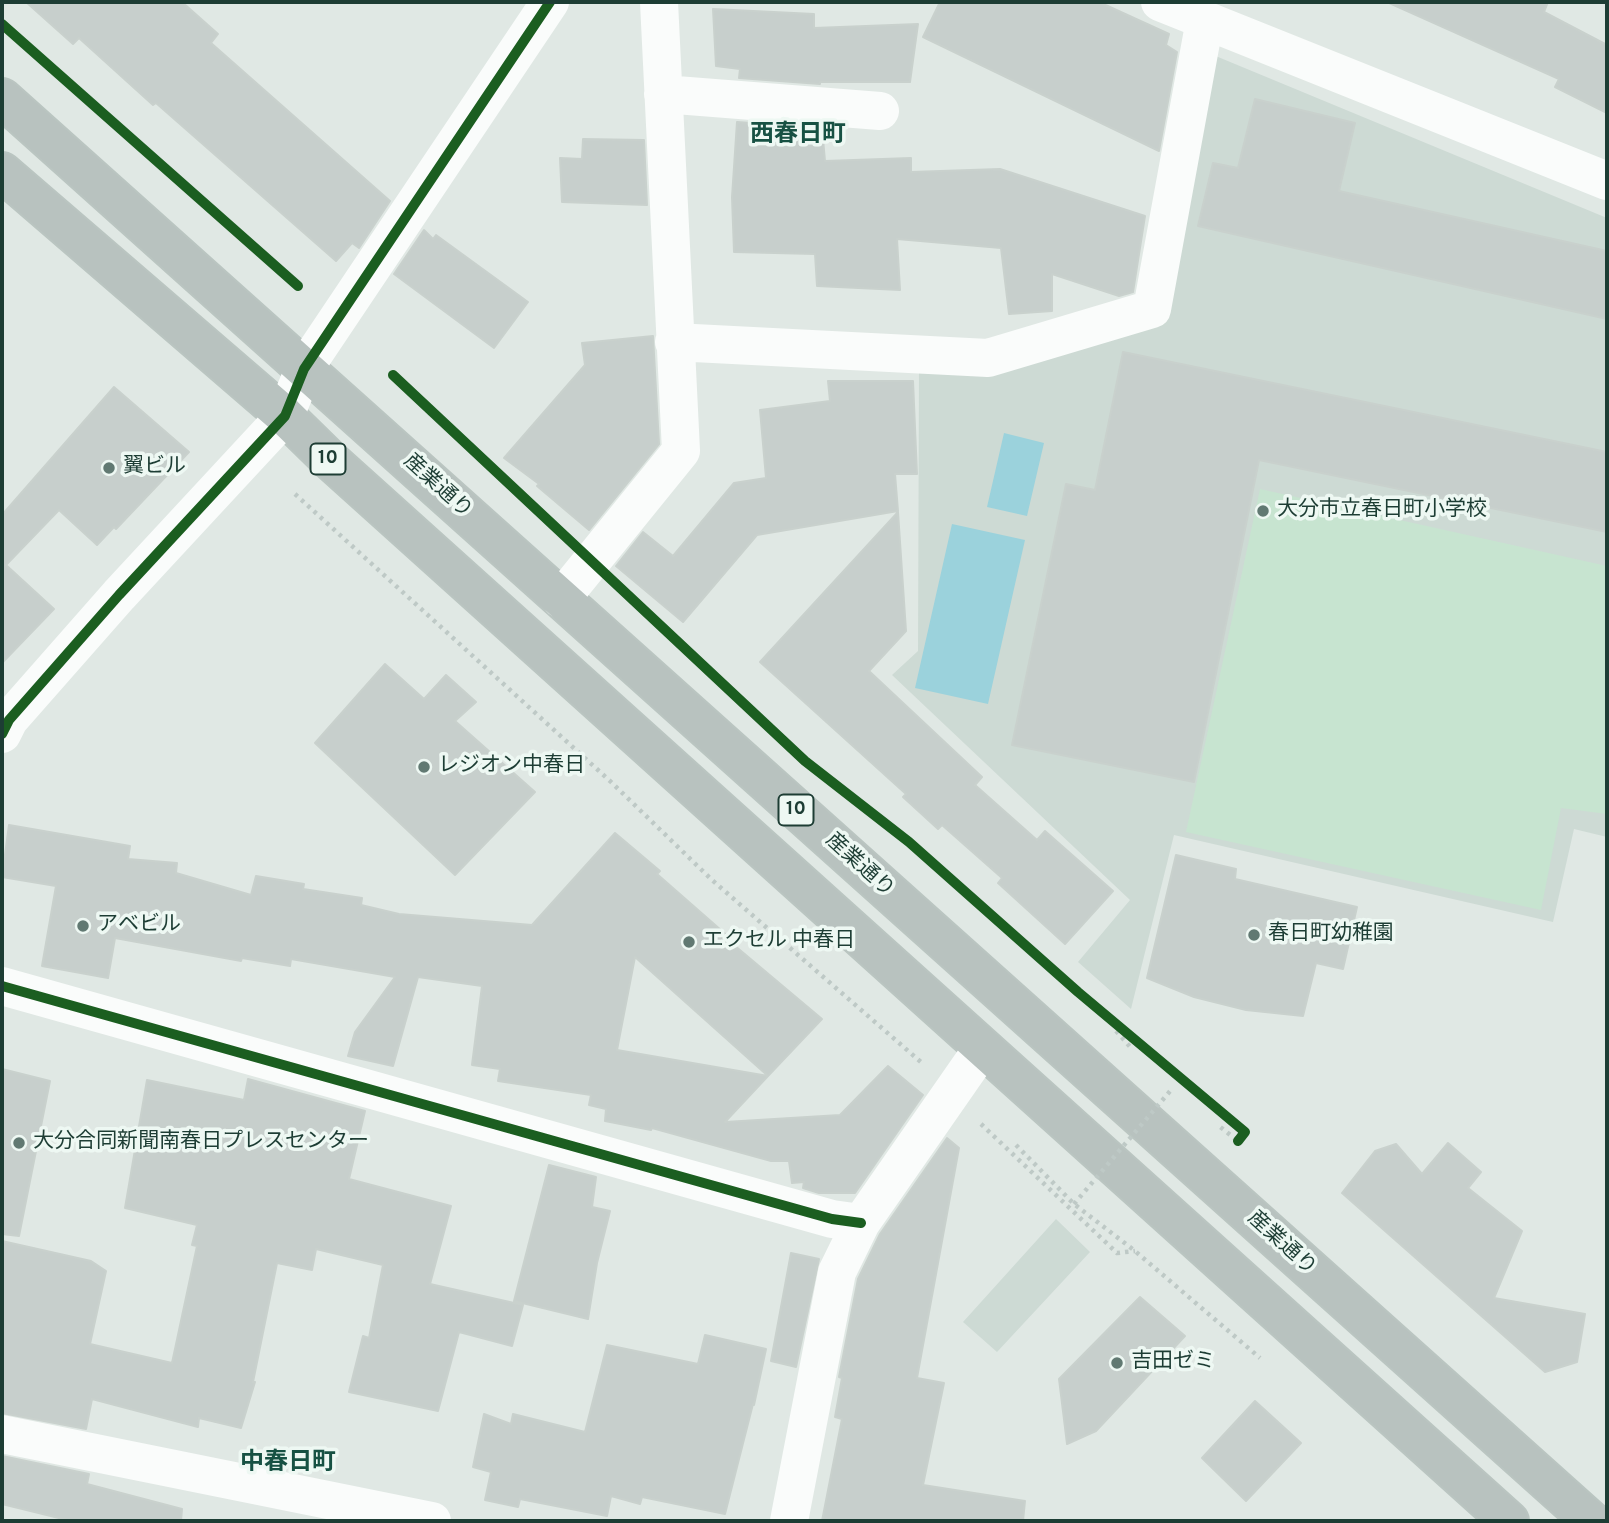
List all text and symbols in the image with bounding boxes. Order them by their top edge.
district label: 西春日町 [750,122,846,150]
road number: 10 [310,444,346,474]
street label: 産業通り [397,450,477,524]
place label: 翼ビル [123,455,186,481]
marker: 翼ビル [101,460,117,476]
place label: 大分市立春日町小学校 [1277,498,1487,524]
marker: 大分市立春日町小学校 [1255,503,1271,519]
place label: レジオン中春日 [438,754,585,780]
marker: レジオン中春日 [416,759,432,775]
road number: 10 [778,794,814,825]
street label: 産業通り [819,829,899,903]
place label: アベビル [97,913,181,939]
marker: アベビル [75,918,91,934]
place label: 春日町幼稚園 [1268,922,1394,948]
marker: 春日町幼稚園 [1246,927,1262,943]
place label: エクセル 中春日 [703,929,855,955]
marker: エクセル 中春日 [681,934,697,950]
place label: 大分合同新聞南春日プレスセンター [33,1130,369,1156]
marker: 大分合同新聞南春日プレスセンター [11,1135,27,1151]
street label: 産業通り [1241,1207,1321,1281]
place label: 吉田ゼミ [1131,1350,1215,1376]
marker: 吉田ゼミ [1109,1355,1125,1371]
district label: 中春日町 [240,1450,336,1478]

